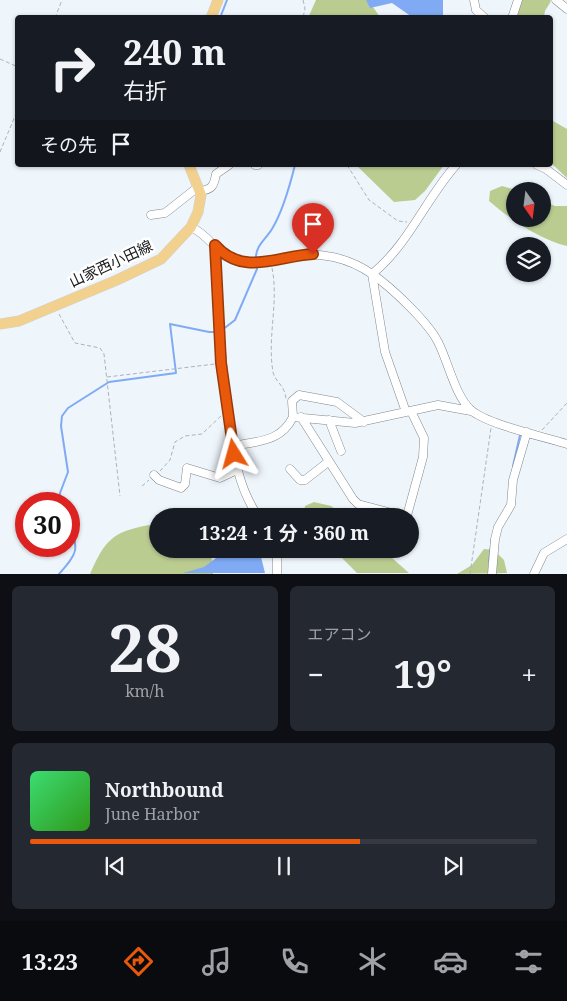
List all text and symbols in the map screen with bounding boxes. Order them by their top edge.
text: 240 m [123,28,226,75]
icon: right [40,35,105,100]
text: 右折 [123,75,167,105]
icon: arrive [107,130,135,158]
text: その先 [40,132,97,158]
north arrow [506,182,551,228]
map controls [506,182,551,282]
pin [292,203,334,254]
icon: arrive [299,210,327,238]
street label: 山家西小田線 [66,235,156,291]
button: layers [506,237,551,282]
position arrow [207,427,259,479]
speed limit sign: 30 [15,492,80,557]
text: 13:24 · 1 分 · 360 m [199,520,369,546]
text: 28 [108,603,181,691]
text: エアコン [308,623,372,645]
text: 19° [393,647,452,699]
text: − [308,655,324,693]
text: + [521,655,537,693]
text: km/h [125,680,164,702]
text: Northbound [105,777,224,803]
text: June Harbor [105,803,200,825]
icon: previous [101,852,129,880]
icon: pause [270,852,298,880]
icon: next [439,852,467,880]
icon: directions [121,944,156,979]
icon: music [199,944,234,979]
icon: phone [277,944,312,979]
icon: climate [355,944,390,979]
icon: car [433,944,468,979]
icon: filters [511,944,546,979]
text: 13:23 [21,946,78,976]

